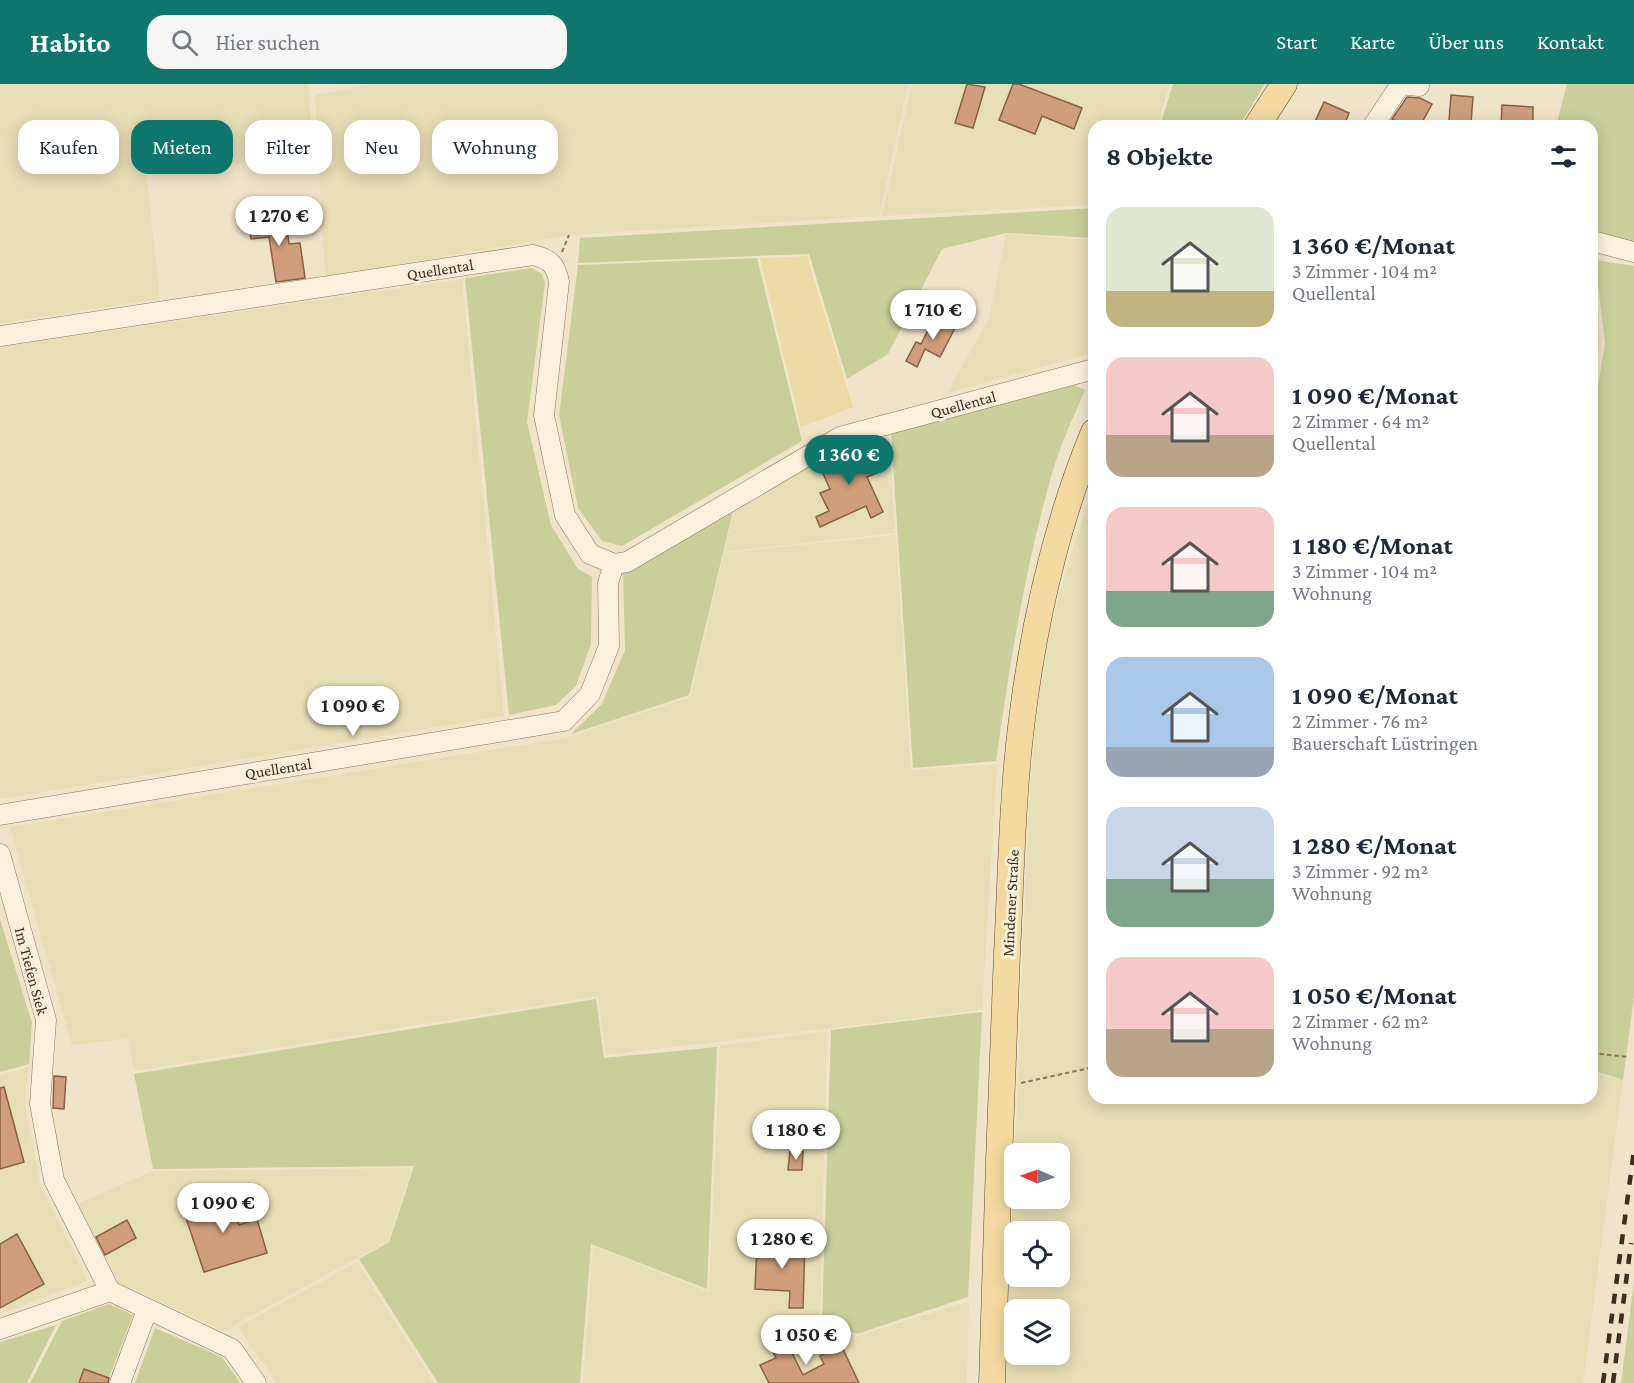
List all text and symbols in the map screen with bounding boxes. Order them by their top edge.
search box [147,15,567,69]
icon: search [168,26,201,59]
text: Habito [30,27,111,58]
text: Hier suchen [216,30,320,55]
text: Start [1276,30,1317,54]
text: Karte [1350,30,1395,54]
text: Über uns [1428,30,1504,54]
text: Kontakt [1537,30,1604,54]
chip: Kaufen [18,120,119,174]
chip: Mieten [131,120,233,174]
chip: Filter [245,120,332,174]
chip: Neu [344,120,420,174]
chip: Wohnung [432,120,558,174]
icon: filters [1547,140,1580,173]
text: 8 Objekte [1106,142,1213,171]
pin: 1 270 € [224,196,334,247]
text: 1 270 € [249,204,309,226]
icon: home [1154,231,1226,303]
text: 1 360 €/Monat [1292,231,1455,260]
street label: Quellental [406,256,475,283]
text: 3 Zimmer · 104 m² [1292,260,1437,282]
text: Quellental [1292,282,1376,304]
pin: 1 710 € [878,290,988,341]
text: 1 710 € [904,298,962,320]
icon: home [1154,381,1226,453]
text: 1 090 €/Monat [1292,381,1458,410]
street label: Quellental [929,388,998,421]
text: 2 Zimmer · 64 m² [1292,410,1429,432]
text: Quellental [1292,432,1376,454]
pin: 1 360 € [794,435,904,486]
text: 1 360 € [818,443,880,465]
icon: home [1154,531,1226,603]
text: 1 180 €/Monat [1292,531,1453,560]
text: 3 Zimmer · 104 m² [1292,560,1437,582]
text: Wohnung [1292,582,1372,604]
icon: home [1154,681,1226,753]
text: 1 090 €/Monat [1292,681,1458,710]
pin: 1 090 € [298,686,408,737]
text: 1 090 € [321,694,385,716]
text: 2 Zimmer · 76 m² [1292,710,1428,732]
text: Bauerschaft Lüstringen [1292,732,1478,754]
street label: Quellental [244,755,313,782]
icon: home [1154,831,1226,903]
text: 1 280 €/Monat [1292,831,1456,860]
street label: Mindener Straße [999,849,1022,957]
text: 3 Zimmer · 92 m² [1292,860,1428,882]
text: Wohnung [1292,882,1372,904]
street label: Im Tiefen Siek [12,925,51,1017]
icon: home [1154,981,1226,1053]
text: 1 050 €/Monat [1292,981,1456,1010]
text: 2 Zimmer · 62 m² [1292,1010,1428,1032]
text: Wohnung [1292,1032,1372,1054]
pin: 1 180 € [741,1110,851,1161]
text: 1 180 € [766,1118,826,1140]
north arrow [1004,1143,1070,1209]
map controls [1004,1143,1070,1365]
pin: 1 090 € [168,1183,278,1234]
text: 1 090 € [191,1191,255,1213]
pin: 1 280 € [727,1219,837,1270]
button: locate [1004,1221,1070,1287]
text: 1 280 € [751,1227,813,1249]
button: layers [1004,1299,1070,1365]
pin: 1 050 € [751,1315,861,1366]
text: 1 050 € [775,1323,837,1345]

